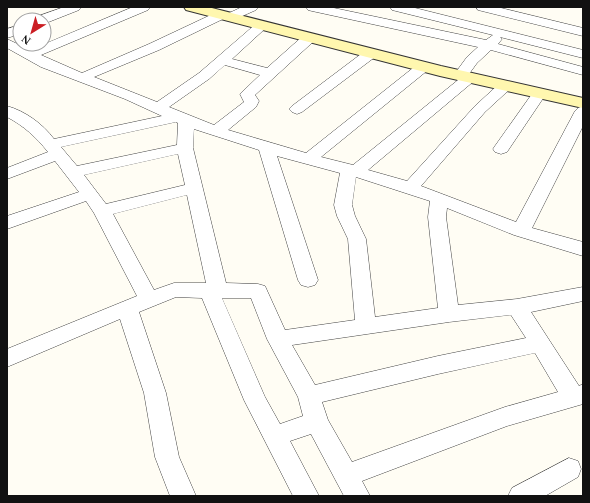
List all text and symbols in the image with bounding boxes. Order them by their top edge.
north arrow [12,12,52,52]
text: N [19,33,33,47]

